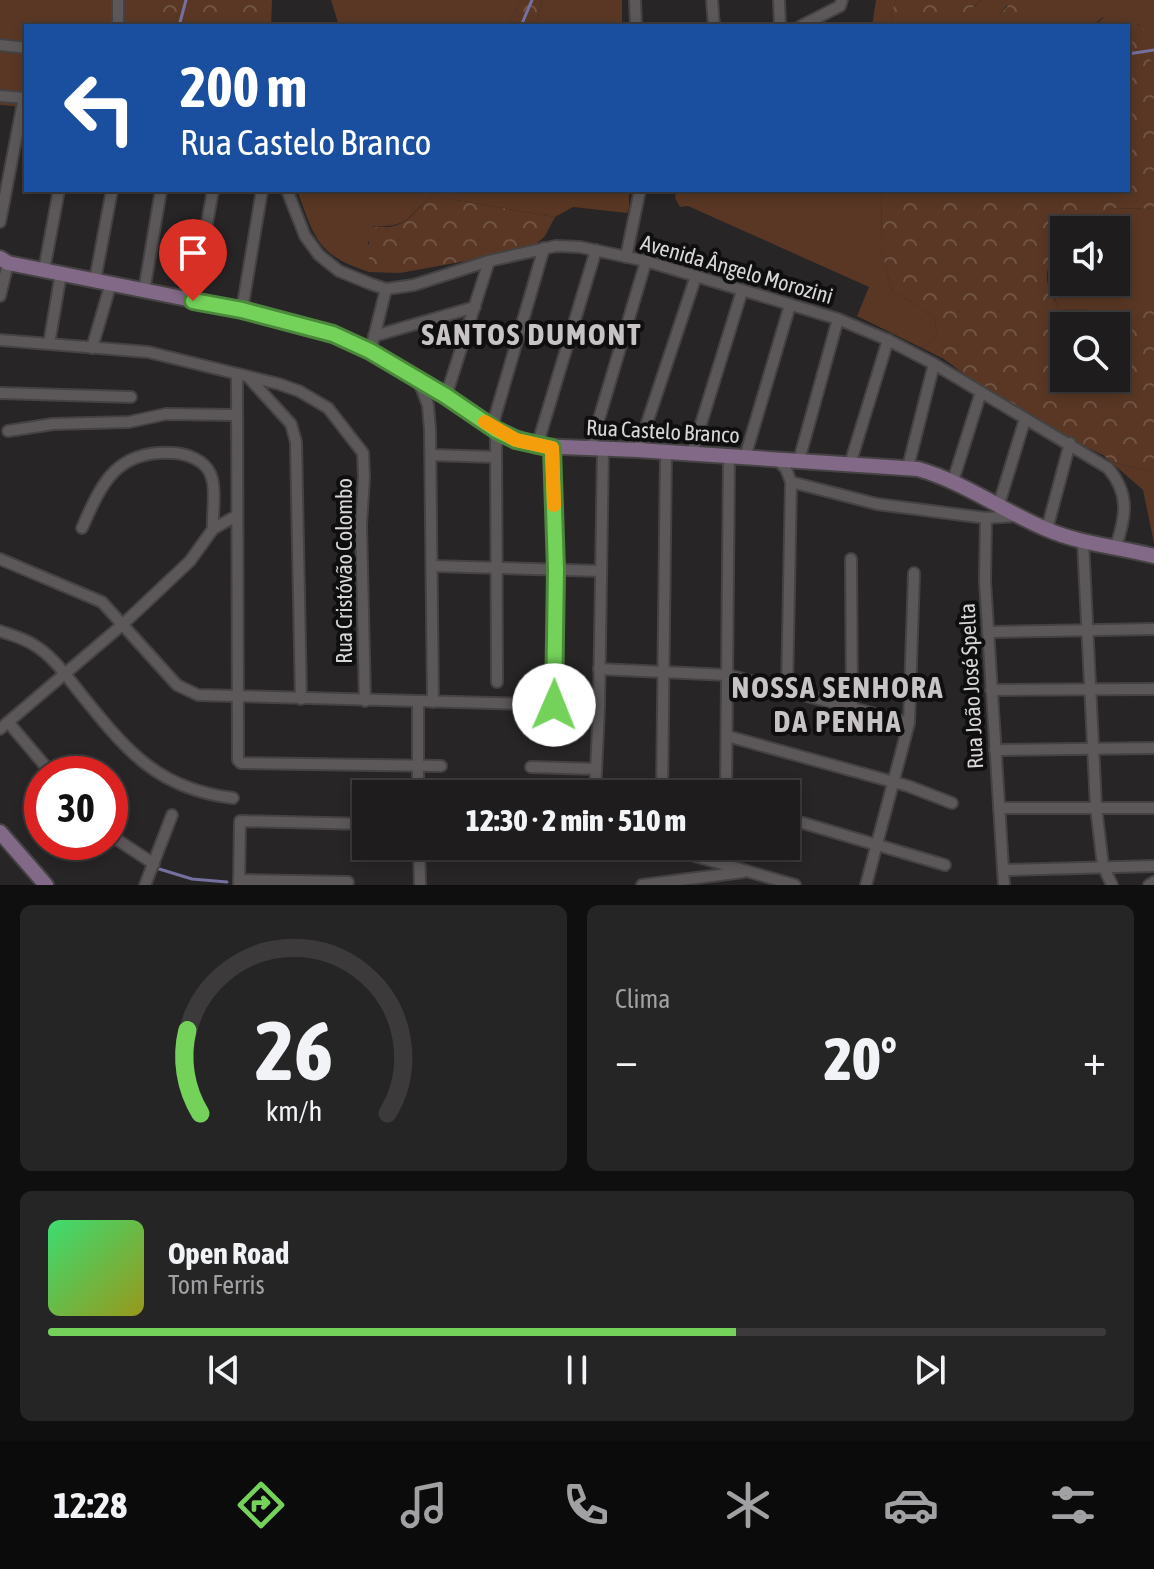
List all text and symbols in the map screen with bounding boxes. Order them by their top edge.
text: 200 m [180,55,307,119]
icon: left [48,56,152,160]
text: Rua Castelo Branco [180,121,432,163]
map controls [1050,216,1130,392]
button: sound [1050,216,1130,296]
pin [159,219,227,301]
street label: Avenida Ângelo Morozini [638,229,836,309]
icon: arrive [171,231,215,275]
button: search [1050,312,1130,392]
district label: SANTOS DUMONT [422,317,642,351]
street label: Rua Castelo Branco [586,414,740,448]
street label: Rua Cristóvão Colombo [331,478,357,664]
street label: Rua João José Spelta [954,602,988,770]
position arrow [512,663,596,747]
district label: NOSSA SENHORA DA PENHA [732,670,944,738]
speed limit sign: 30 [24,756,128,860]
text: 12:30 · 2 min · 510 m [466,803,686,837]
text: Clima [615,984,670,1014]
text: 26 [254,1002,333,1098]
text: 20° [824,1024,897,1093]
text: − [615,1034,638,1084]
text: + [1083,1034,1106,1084]
text: km/h [265,1094,322,1127]
text: Open Road [168,1236,289,1270]
text: Tom Ferris [168,1270,265,1300]
icon: previous [202,1348,246,1392]
icon: pause [555,1348,599,1392]
icon: next [908,1348,952,1392]
icon: directions [233,1477,289,1533]
icon: music [396,1477,452,1533]
icon: phone [558,1477,614,1533]
icon: climate [720,1477,776,1533]
icon: car [883,1477,939,1533]
icon: filters [1045,1477,1101,1533]
text: 12:28 [53,1484,127,1526]

